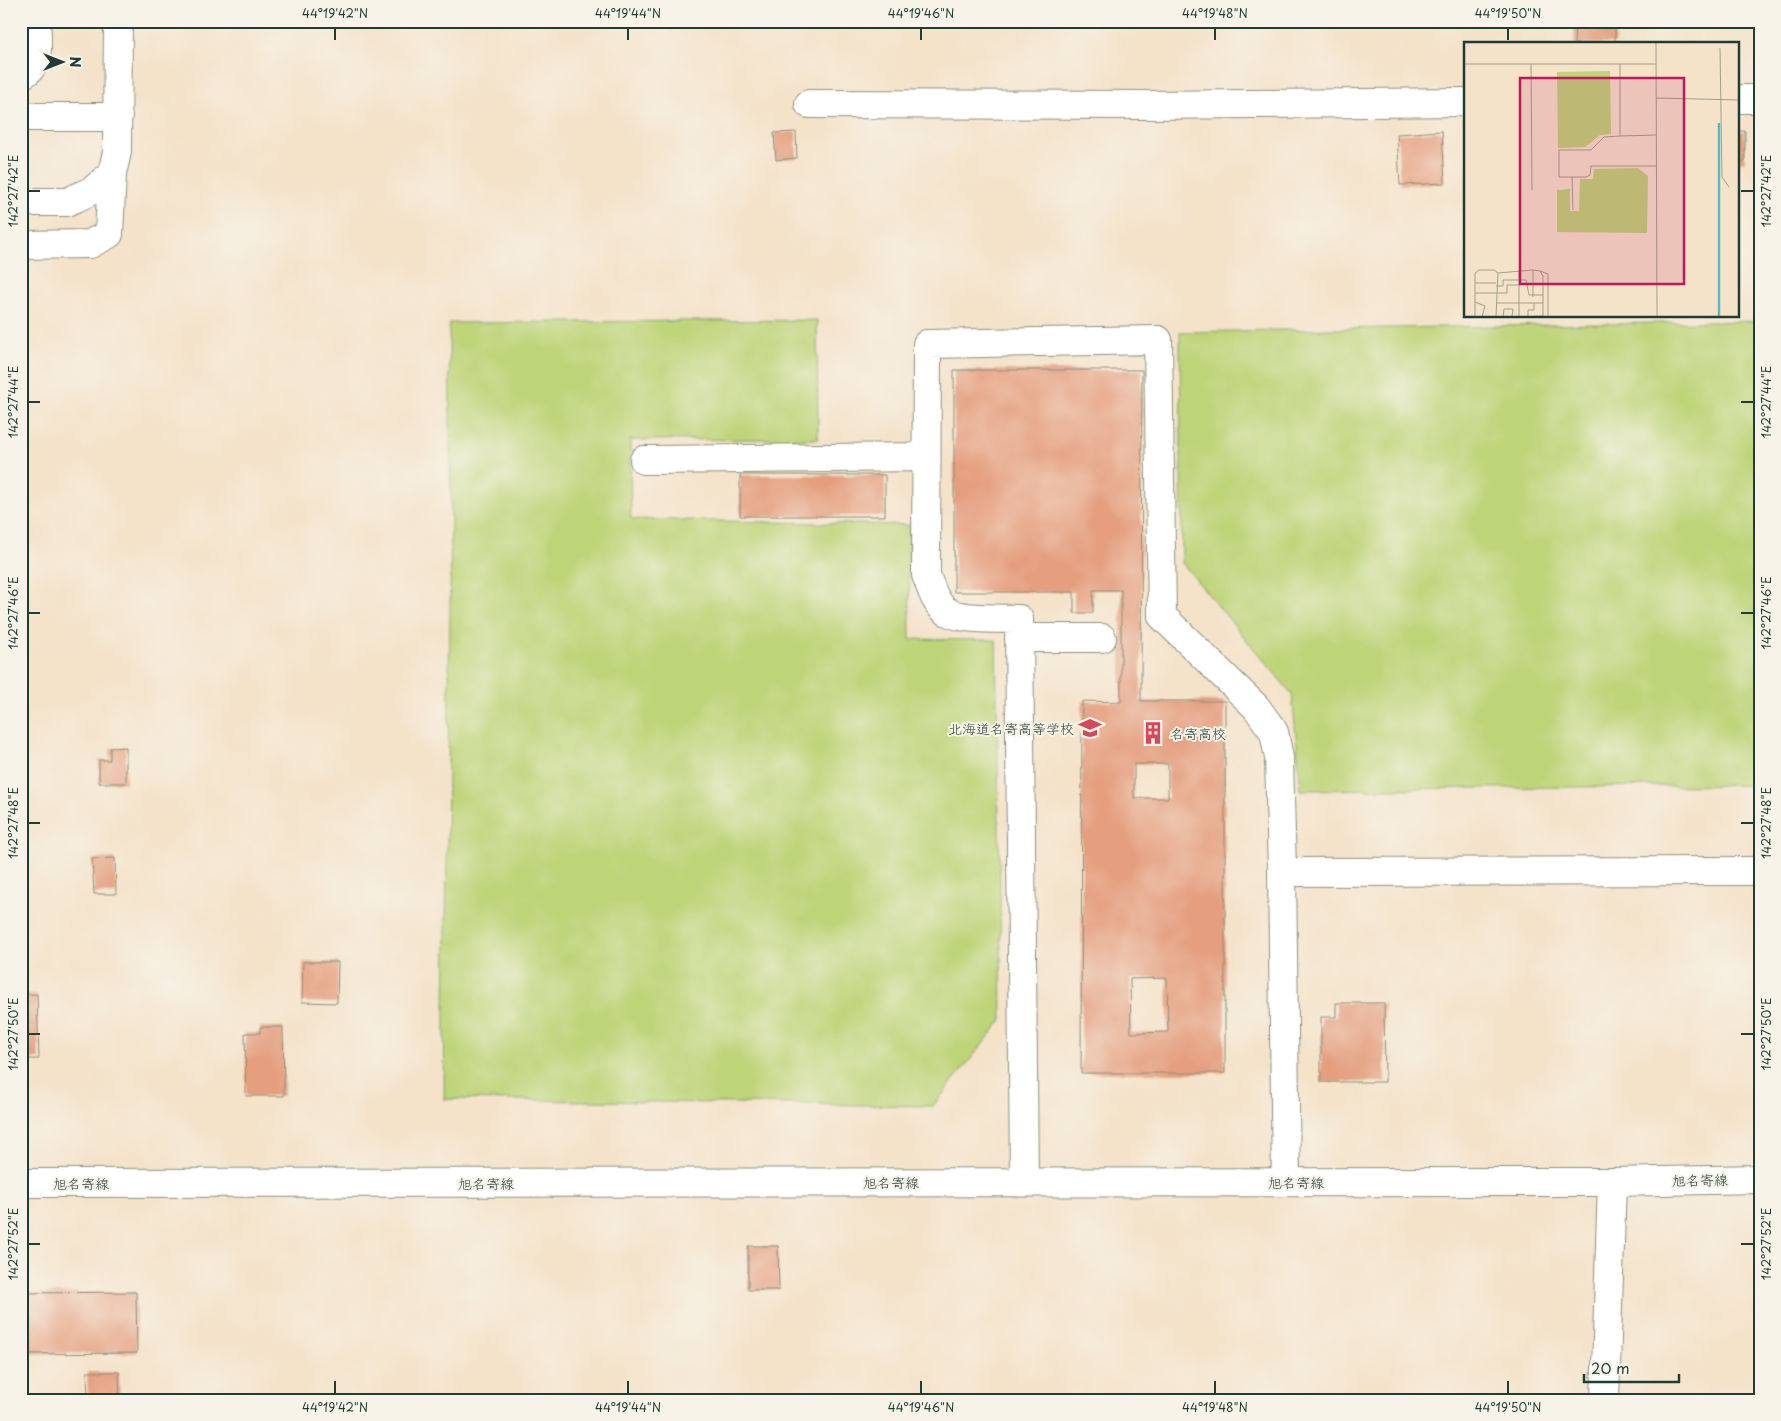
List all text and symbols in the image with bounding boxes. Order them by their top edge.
text: 44°19'42"N [302,4,368,22]
text: 44°19'44"N [595,4,661,22]
text: 44°19'46"N [888,4,954,22]
text: 44°19'48"N [1182,4,1248,22]
text: 44°19'50"N [1475,4,1541,22]
north arrow [38,38,88,88]
inset map [1464,42,1738,318]
text: N [65,56,86,68]
text: 142°27'42"E [4,155,22,227]
text: 142°27'42"E [1757,155,1775,227]
text: 142°27'44"E [4,366,22,438]
text: 142°27'44"E [1757,366,1775,438]
text: 142°27'46"E [4,577,22,649]
text: 142°27'46"E [1757,577,1775,649]
school or university icon: 北海道名寄高等学校 [1077,715,1103,741]
place label: 北海道名寄高等学校 [948,718,1074,739]
building icon: 名寄高校 [1140,720,1166,746]
place label: 名寄高校 [1170,723,1226,744]
text: 142°27'48"E [4,787,22,859]
text: 142°27'48"E [1757,787,1775,859]
text: 142°27'50"E [4,998,22,1070]
text: 142°27'50"E [1757,998,1775,1070]
street label: 旭名寄線 [1672,1169,1728,1191]
street label: 旭名寄線 [863,1172,919,1193]
street label: 旭名寄線 [1268,1172,1324,1193]
street label: 旭名寄線 [53,1173,109,1194]
street label: 旭名寄線 [458,1173,514,1194]
text: 142°27'52"E [4,1208,22,1280]
text: 142°27'52"E [1757,1208,1775,1280]
scale bar [1584,1351,1678,1383]
text: 20 m [1591,1356,1630,1379]
text: 44°19'42"N [302,1398,368,1416]
text: 44°19'44"N [595,1398,661,1416]
text: 44°19'46"N [888,1398,954,1416]
text: 44°19'48"N [1182,1398,1248,1416]
text: 44°19'50"N [1475,1398,1541,1416]

